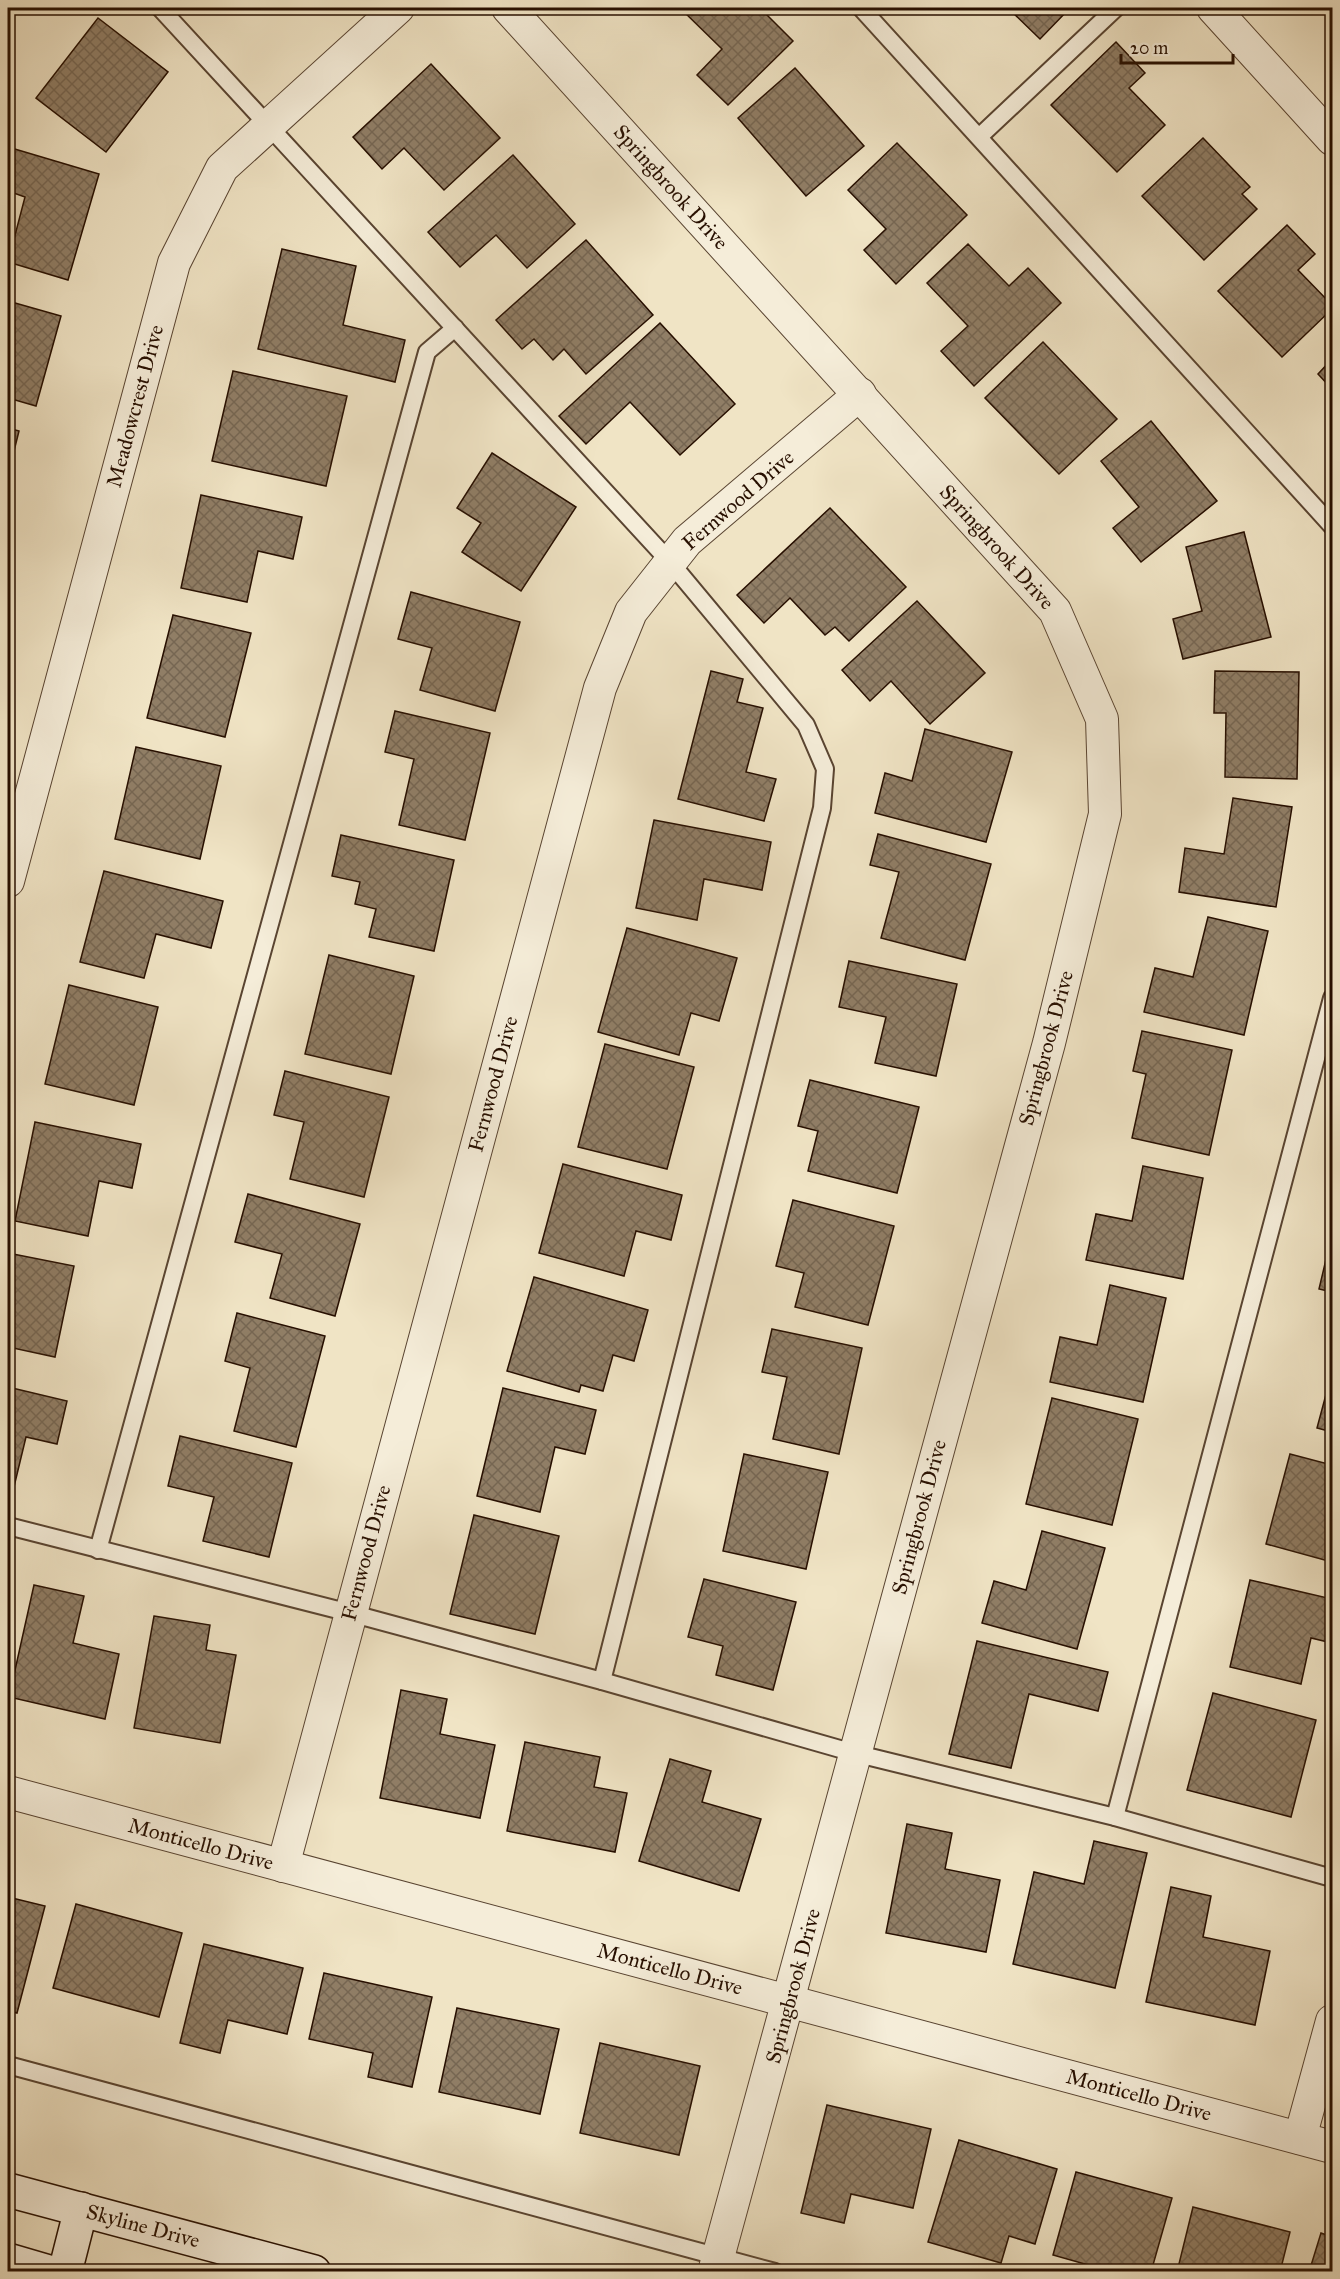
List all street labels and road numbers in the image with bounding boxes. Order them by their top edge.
street label: Springbrook Drive [608,119,734,255]
street label: Meadowcrest Drive [101,322,169,490]
street label: Fernwood Drive [677,444,799,556]
street label: Springbrook Drive [934,479,1060,615]
street label: Springbrook Drive [1013,967,1079,1128]
street label: Fernwood Drive [462,1013,524,1155]
street label: Springbrook Drive [886,1436,952,1597]
street label: Fernwood Drive [335,1482,397,1624]
street label: Monticello Drive [126,1812,277,1876]
street label: Springbrook Drive [760,1905,826,2066]
street label: Monticello Drive [595,1937,746,2001]
street label: Monticello Drive [1064,2063,1215,2127]
street label: Skyline Drive [83,2198,203,2254]

